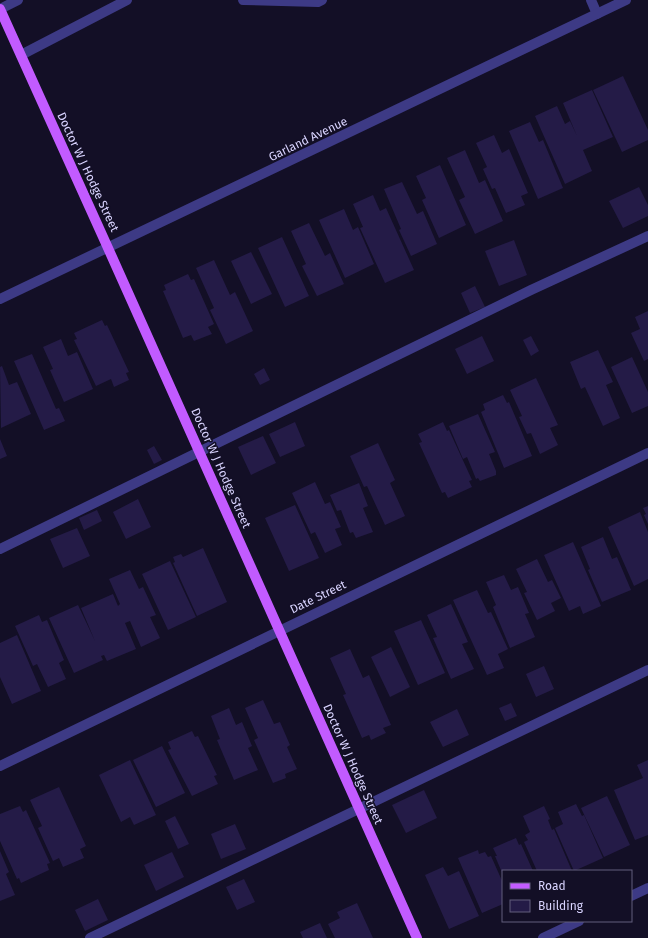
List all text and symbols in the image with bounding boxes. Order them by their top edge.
street label: Doctor W J Hodge Street [54,110,122,234]
street label: Garland Avenue [266,114,350,164]
street label: Doctor W J Hodge Street [188,406,254,531]
street label: Date Street [288,577,349,617]
street label: Doctor W J Hodge Street [320,702,386,827]
legend [502,870,632,922]
text: Road [538,879,566,893]
text: Building [538,899,584,913]

